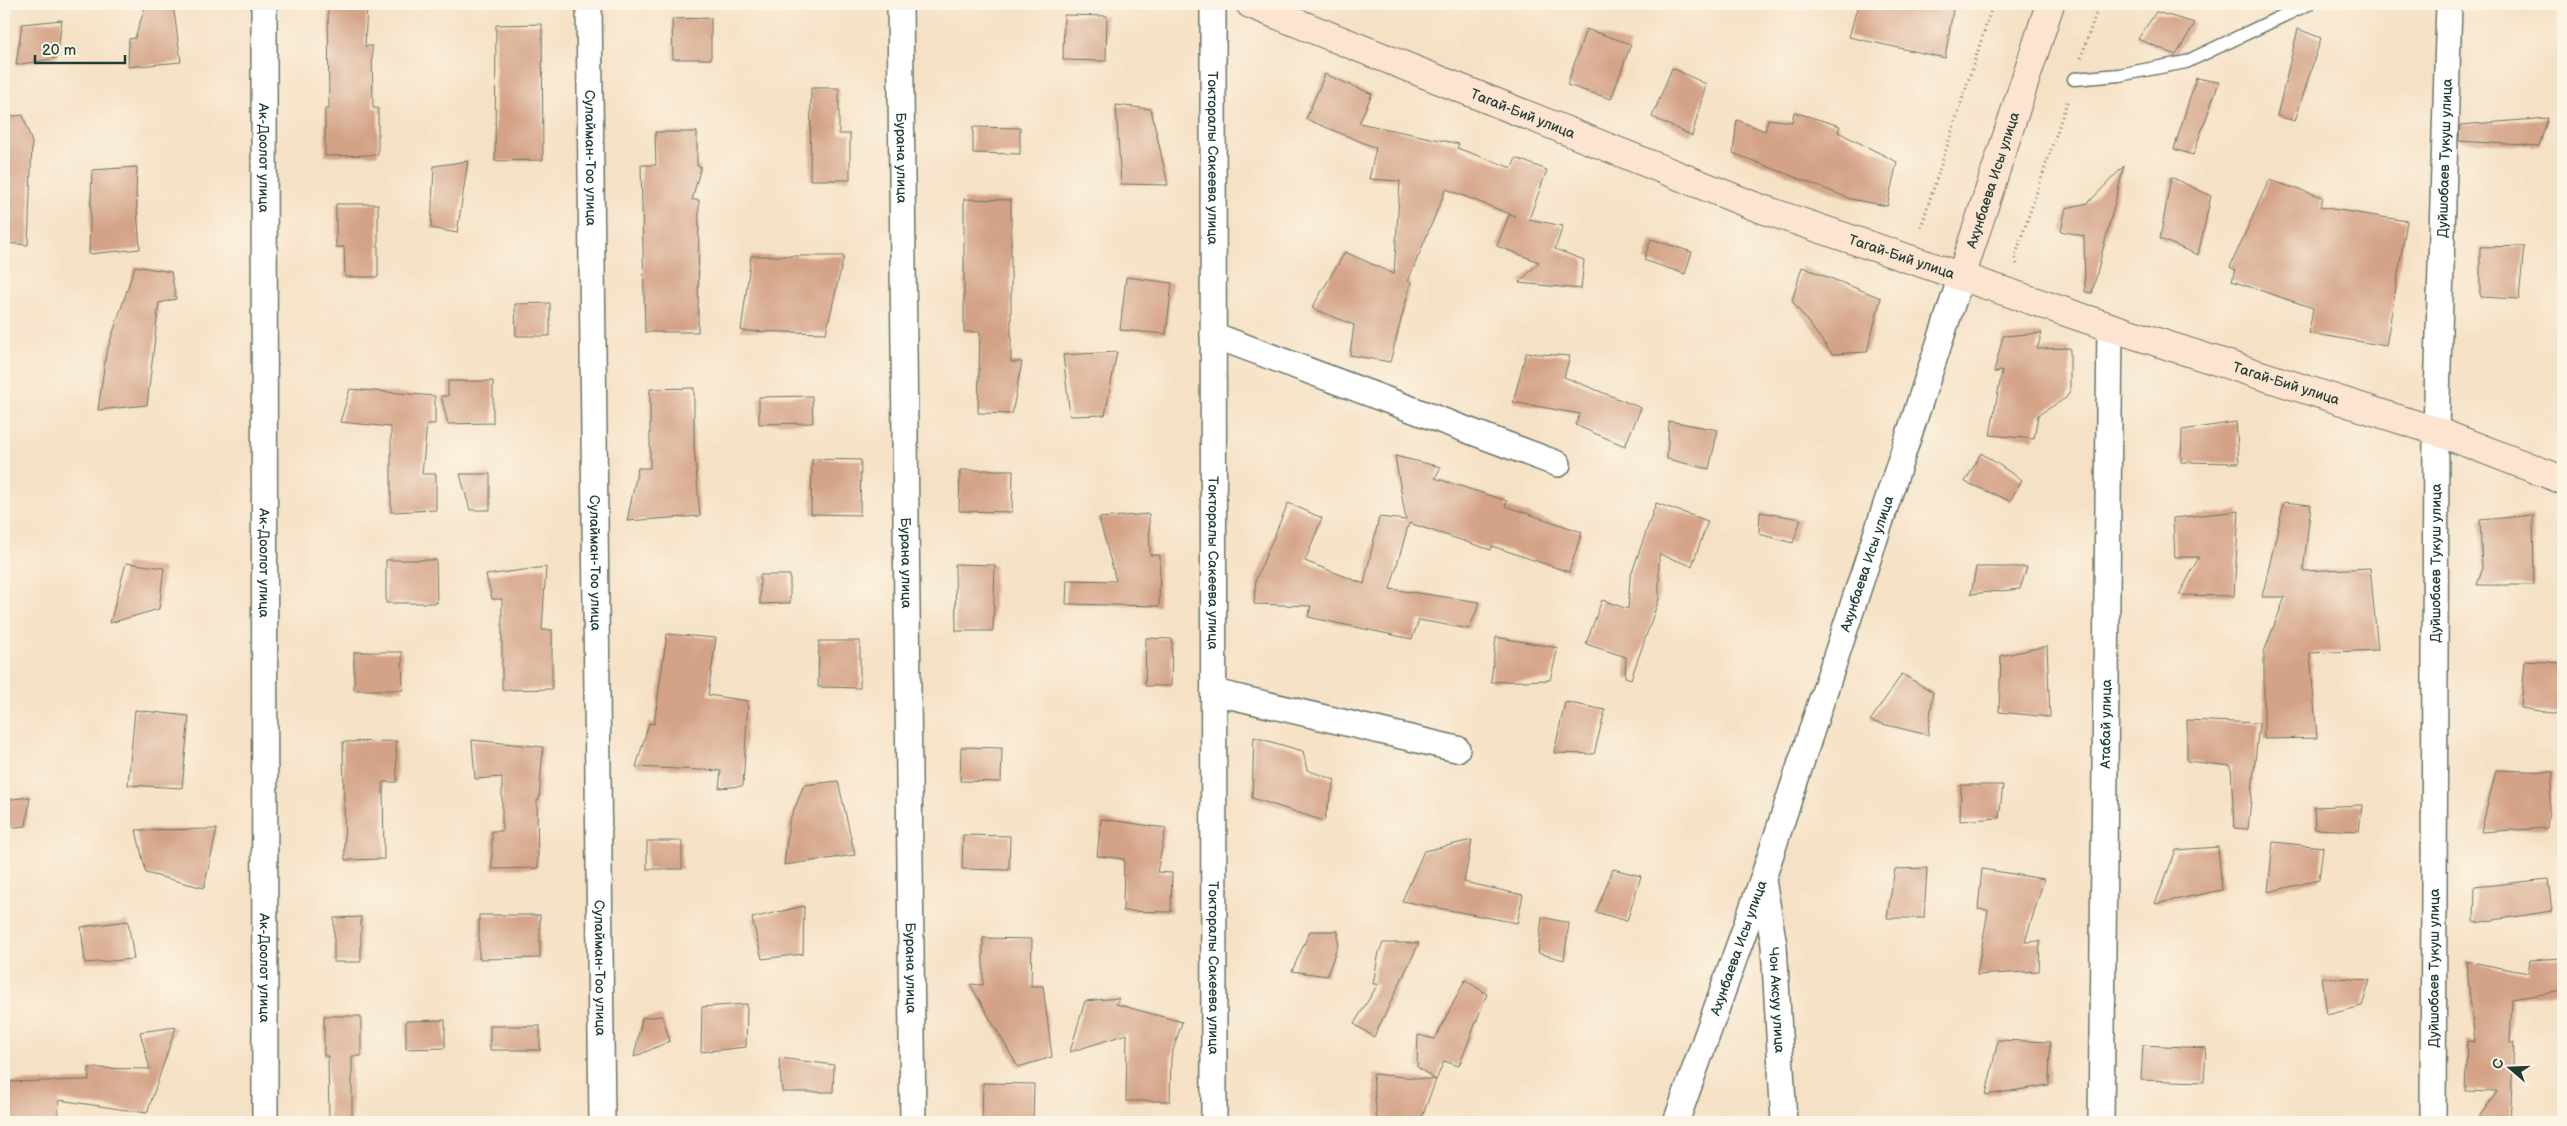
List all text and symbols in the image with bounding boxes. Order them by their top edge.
scale bar [35,32,125,64]
text: 20 m [42,41,76,60]
street label: Токторалы Сакеева улица [1205,71,1222,245]
street label: Дуйшобаев Тукуш улица [2433,78,2455,238]
street label: Тагай-Бий улица [1468,85,1578,142]
street label: Сулайман-Тоо улица [582,90,600,227]
street label: Ак-Доолот улица [256,102,273,213]
street label: Ахунбаева Исы улица [1962,109,2023,251]
street label: Бурана улица [893,112,911,204]
street label: Тагай-Бий улица [1846,230,1958,282]
street label: Тагай-Бий улица [2231,358,2342,408]
street label: Токторалы Сакеева улица [1205,476,1222,650]
street label: Дуйшобаев Тукуш улица [2427,483,2444,643]
street label: Ахунбаева Исы улица [1836,493,1897,635]
street label: Сулайман-Тоо улица [586,495,605,632]
street label: Ак-Доолот улица [256,507,273,618]
street label: Бурана улица [897,517,916,609]
street label: Атабай улица [2096,678,2115,770]
street label: Ахунбаева Исы улица [1706,877,1770,1019]
street label: Токторалы Сакеева улица [1205,881,1222,1055]
street label: Дуйшобаев Тукуш улица [2425,888,2443,1048]
street label: Сулайман-Тоо улица [591,900,610,1037]
street label: Ак-Доолот улица [256,912,273,1023]
street label: Бурана улица [902,922,920,1014]
street label: Чон Аксуу улица [1766,946,1789,1054]
north arrow [2484,1044,2534,1094]
text: С [2489,1056,2508,1071]

